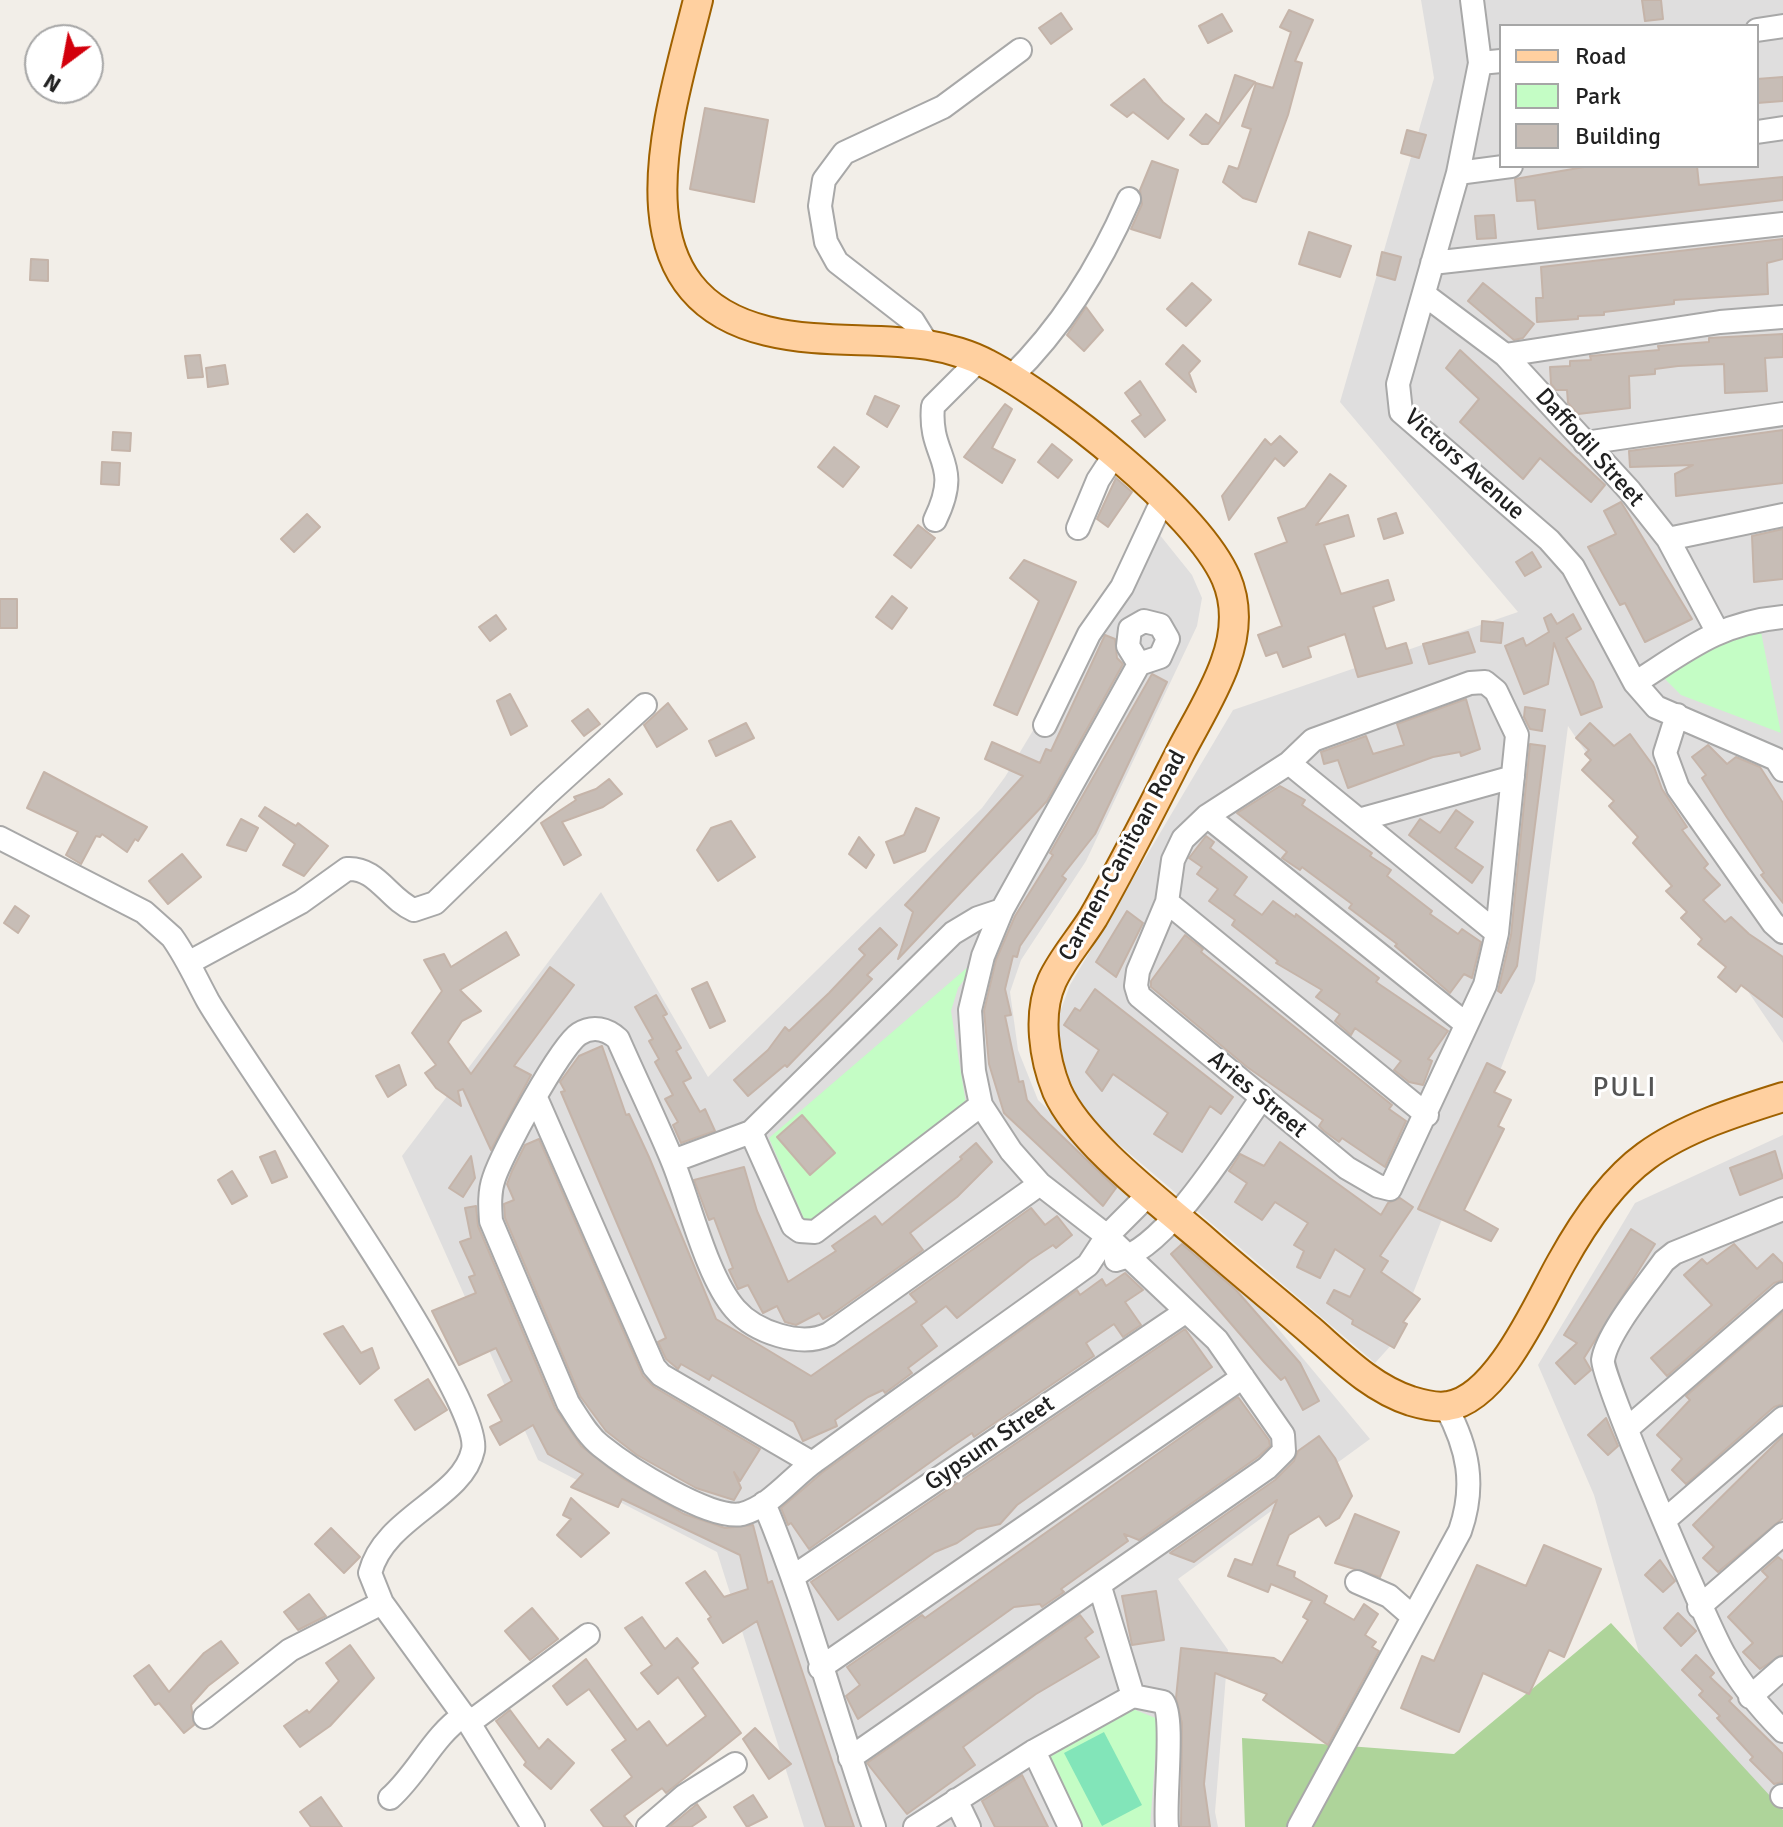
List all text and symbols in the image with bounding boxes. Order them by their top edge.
north arrow [24,24,104,104]
legend [1499,24,1759,168]
text: Road [1575,41,1626,71]
text: N [38,68,66,99]
text: Park [1575,81,1621,111]
text: Building [1575,121,1661,151]
street label: Daffodil Street [1528,383,1650,513]
street label: Victors Avenue [1398,403,1530,527]
street label: Carmen-Canitoan Road [1053,746,1193,966]
street label: Aries Street [1201,1045,1313,1145]
district label: PULI [1592,1072,1658,1106]
street label: Gypsum Street [920,1390,1060,1498]

